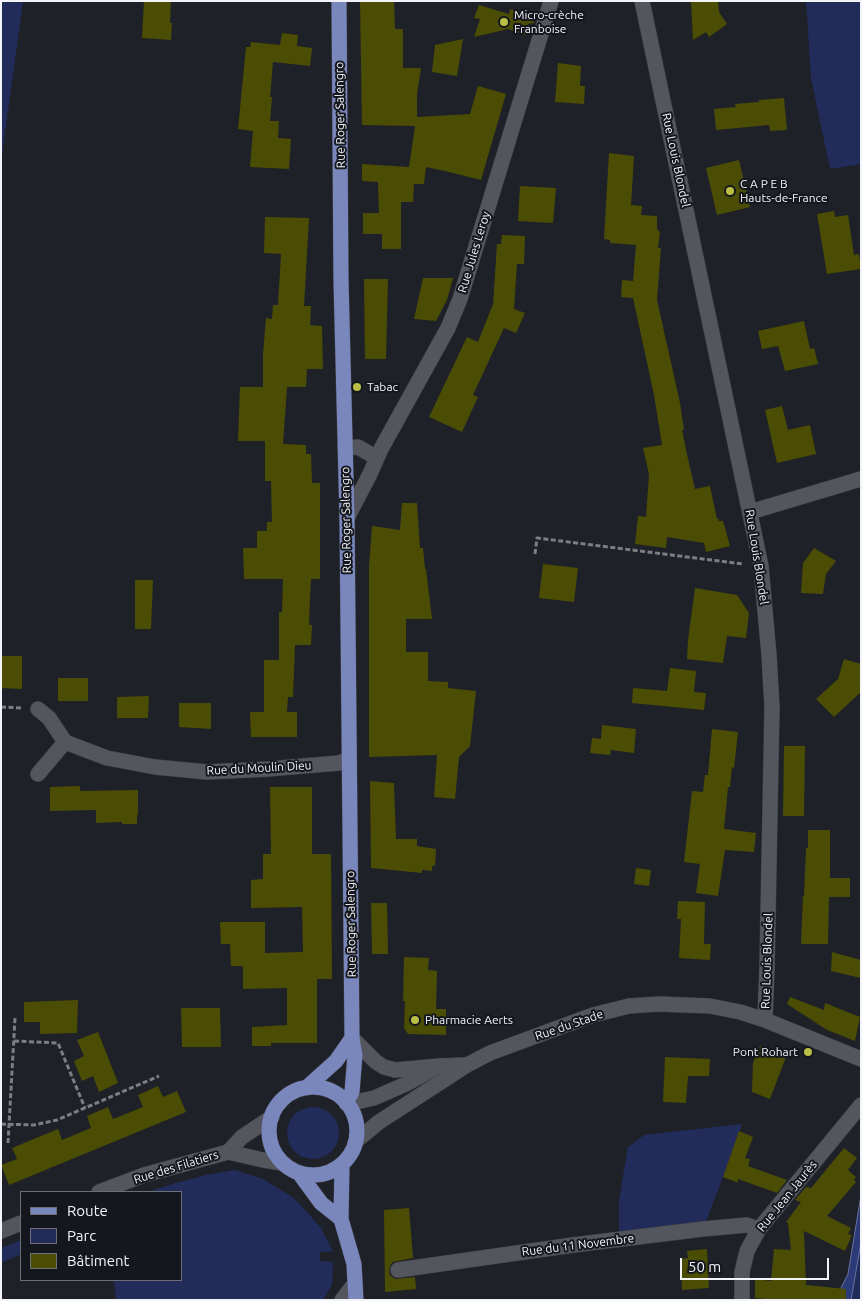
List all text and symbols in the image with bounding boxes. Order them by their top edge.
place label: Micro-crèche Franboise [514,8,584,36]
marker: Micro-crèche Franboise [498,16,510,28]
street label: Rue Roger Salengro [332,62,348,168]
street label: Rue Louis Blondel [659,112,693,208]
place label: C A P E B Hauts-de-France [740,177,828,205]
marker: C A P E B Hauts-de-France [724,185,736,197]
street label: Rue Jules Leroy [455,210,493,294]
place label: Tabac [367,380,398,394]
marker: Tabac [351,381,363,393]
street label: Rue Roger Salengro [338,467,354,573]
street label: Rue Louis Blondel [742,508,772,606]
street label: Rue du Moulin Dieu [206,758,312,778]
street label: Rue Roger Salengro [343,871,359,977]
street label: Rue Louis Blondel [758,913,776,1009]
street label: Rue du Stade [533,1007,605,1043]
place label: Pharmacie Aerts [425,1013,513,1027]
marker: Pharmacie Aerts [409,1014,421,1026]
place label: Pont Rohart [733,1045,798,1059]
marker: Pont Rohart [802,1046,814,1058]
street label: Rue des Filatiers [132,1147,220,1187]
street label: Rue Jean Jaurès [754,1158,820,1234]
legend [20,1191,182,1281]
text: Route [67,1202,108,1219]
text: Parc [67,1227,96,1244]
street label: Rue du 11 Novembre [521,1231,635,1259]
scale bar [682,1248,831,1280]
text: Bâtiment [67,1252,129,1269]
text: 50 m [688,1258,721,1275]

